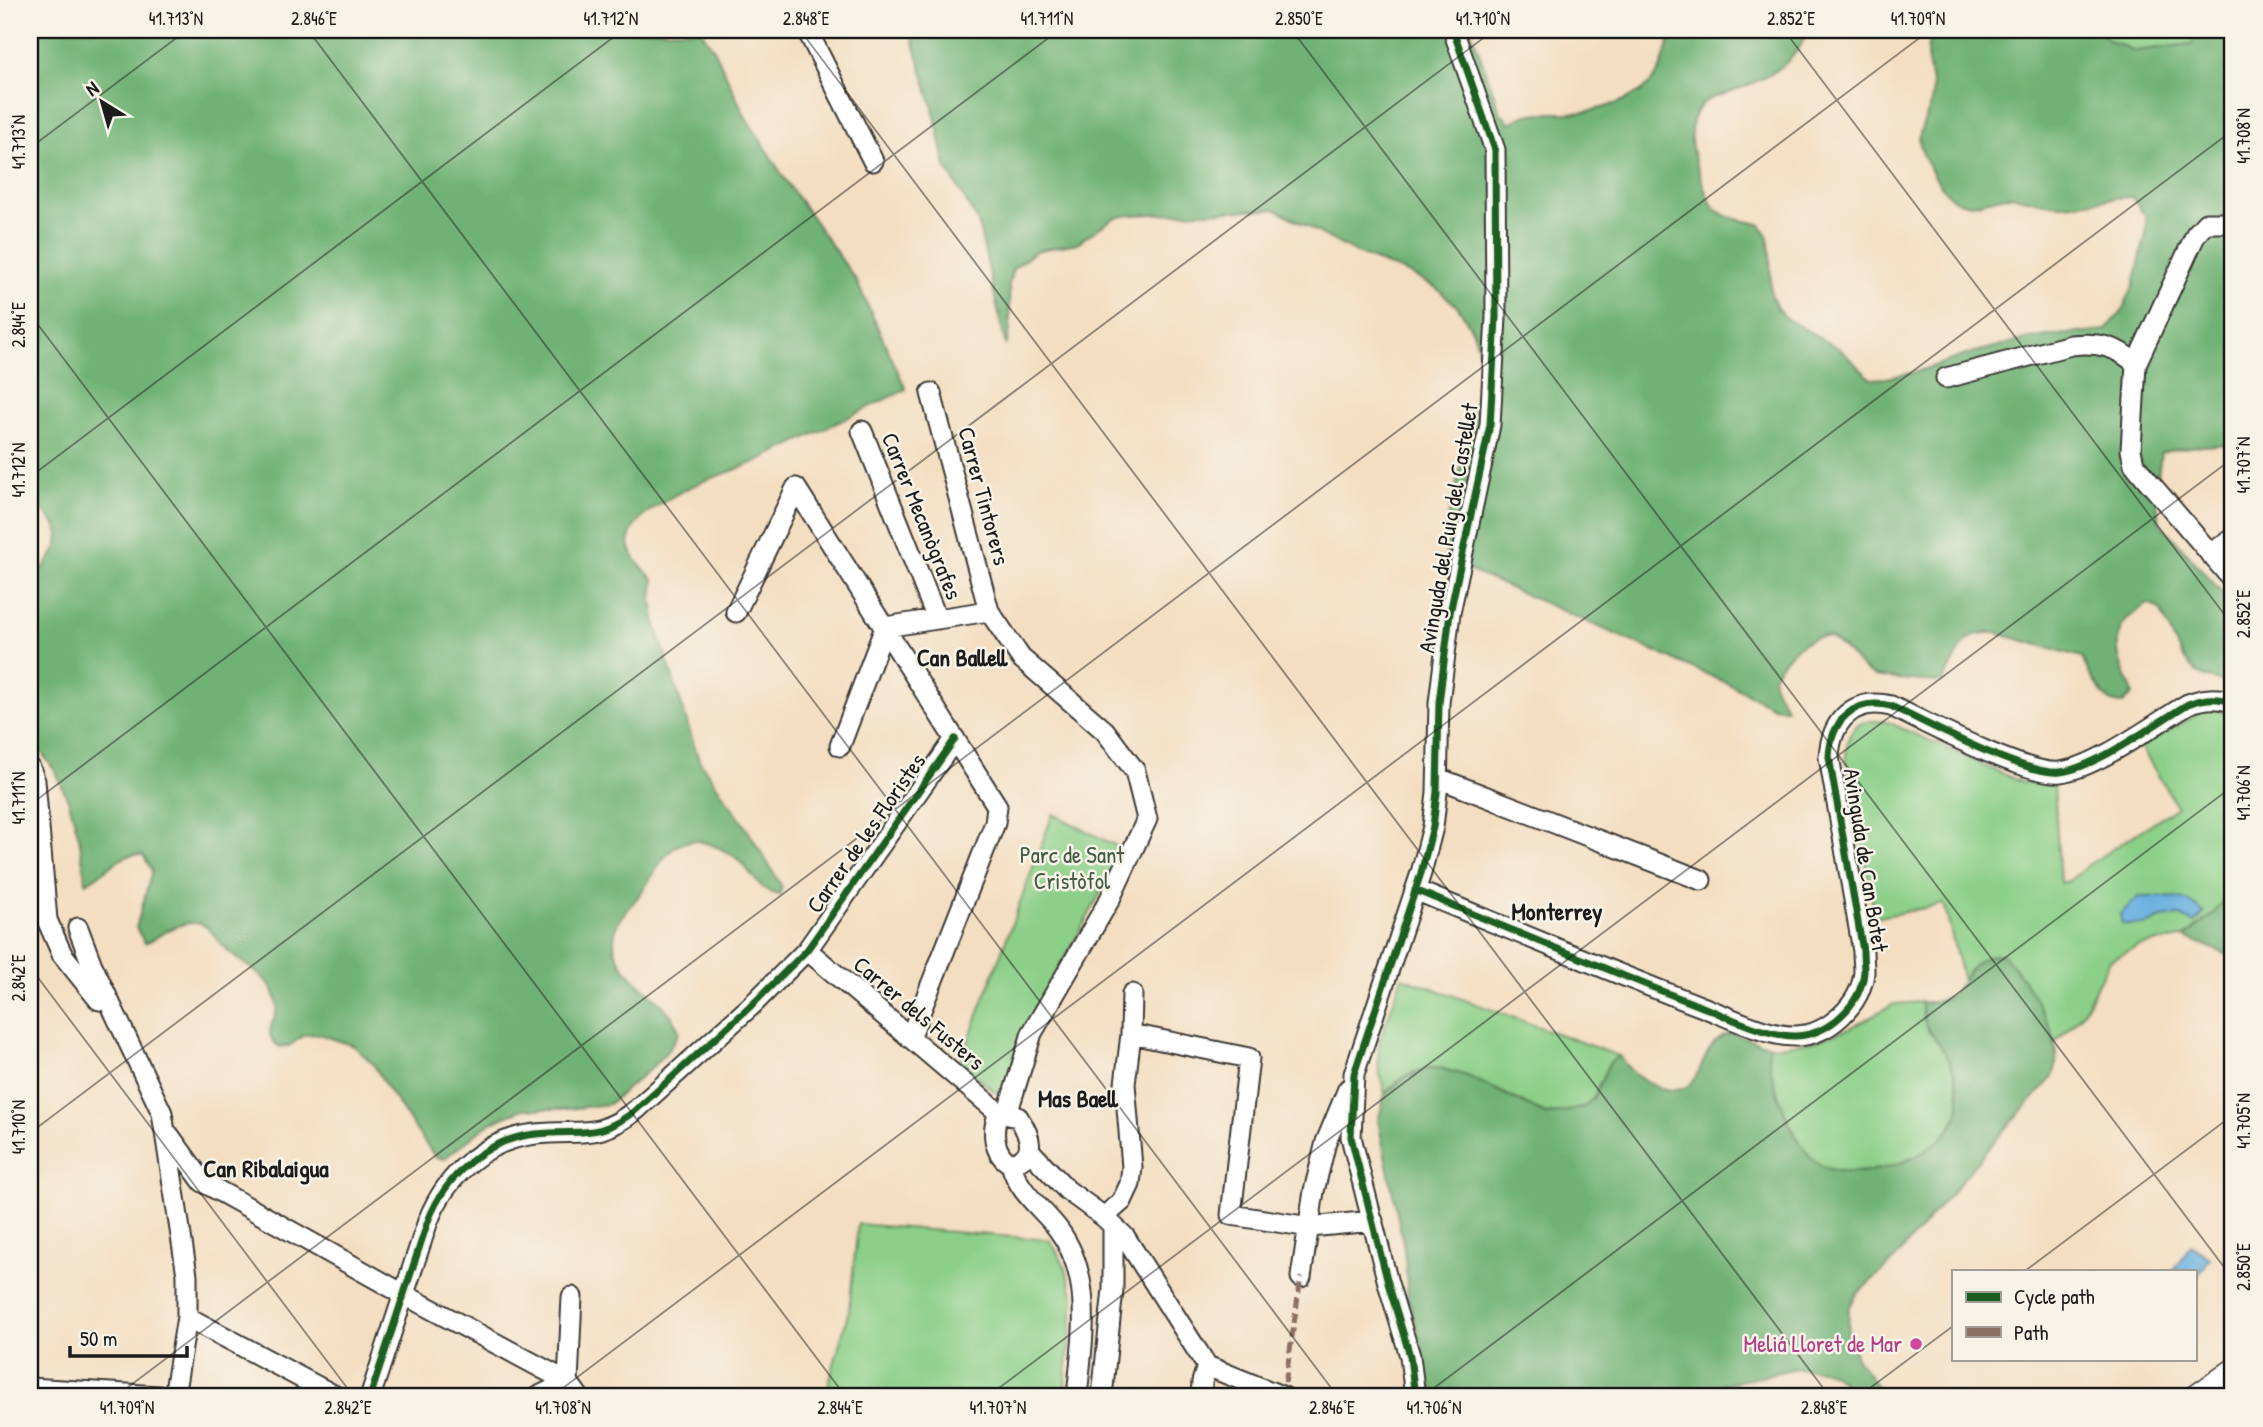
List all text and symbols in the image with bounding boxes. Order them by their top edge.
text: 41.713°N [149,6,203,31]
text: 2.846°E [291,6,337,31]
text: 41.712°N [584,6,638,31]
text: 2.848°E [783,6,829,31]
text: 41.711°N [1021,6,1073,31]
text: 2.850°E [1275,6,1323,31]
text: 41.710°N [1456,6,1510,31]
text: 2.852°E [1767,6,1815,31]
text: 41.709°N [1891,6,1945,31]
north arrow [66,66,136,136]
text: N [80,75,104,102]
text: 41.708°N [2231,108,2256,164]
text: 41.713°N [6,115,31,169]
text: 2.844°E [6,302,31,348]
street label: Avinguda del Puig del Castellet [1410,399,1485,655]
street label: Carrer Tintorers [951,423,1018,569]
street label: Carrer Mecanògrafes [875,428,970,604]
text: 41.707°N [2231,437,2256,493]
text: 41.712°N [6,443,31,497]
text: 2.852°E [2231,590,2256,638]
district label: Can Ballell [917,641,1008,673]
street label: Carrer de les Floristes [799,747,932,919]
text: 41.706°N [2231,765,2256,821]
street label: Avinguda de Can Botet [1837,766,1896,955]
text: 41.711°N [6,772,31,824]
park label: Parc de Sant Cristòfol [1020,839,1125,896]
district label: Monterrey [1512,895,1602,928]
street label: Carrer dels Fusters [847,949,992,1077]
text: 2.842°E [6,954,31,1002]
district label: Mas Baell [1038,1082,1119,1114]
text: 41.705°N [2231,1093,2256,1149]
text: 41.710°N [6,1100,31,1154]
district label: Can Ribalaigua [203,1152,329,1185]
text: 2.850°E [2231,1243,2256,1291]
legend [1952,1270,2196,1360]
text: Cycle path [2014,1282,2095,1311]
scale bar [70,1315,187,1359]
text: Path [2014,1318,2049,1347]
text: 50 m [80,1324,117,1353]
place label: Meliá Lloret de Mar [1743,1328,1902,1359]
marker: Meliá Lloret de Mar [1908,1336,1924,1352]
text: 41.709°N [100,1395,154,1420]
text: 2.842°E [324,1395,372,1420]
text: 41.708°N [535,1395,591,1420]
text: 2.844°E [817,1395,863,1420]
text: 41.707°N [970,1395,1026,1420]
text: 2.846°E [1309,1395,1355,1420]
text: 41.706°N [1406,1395,1462,1420]
text: 2.848°E [1801,1395,1847,1420]

